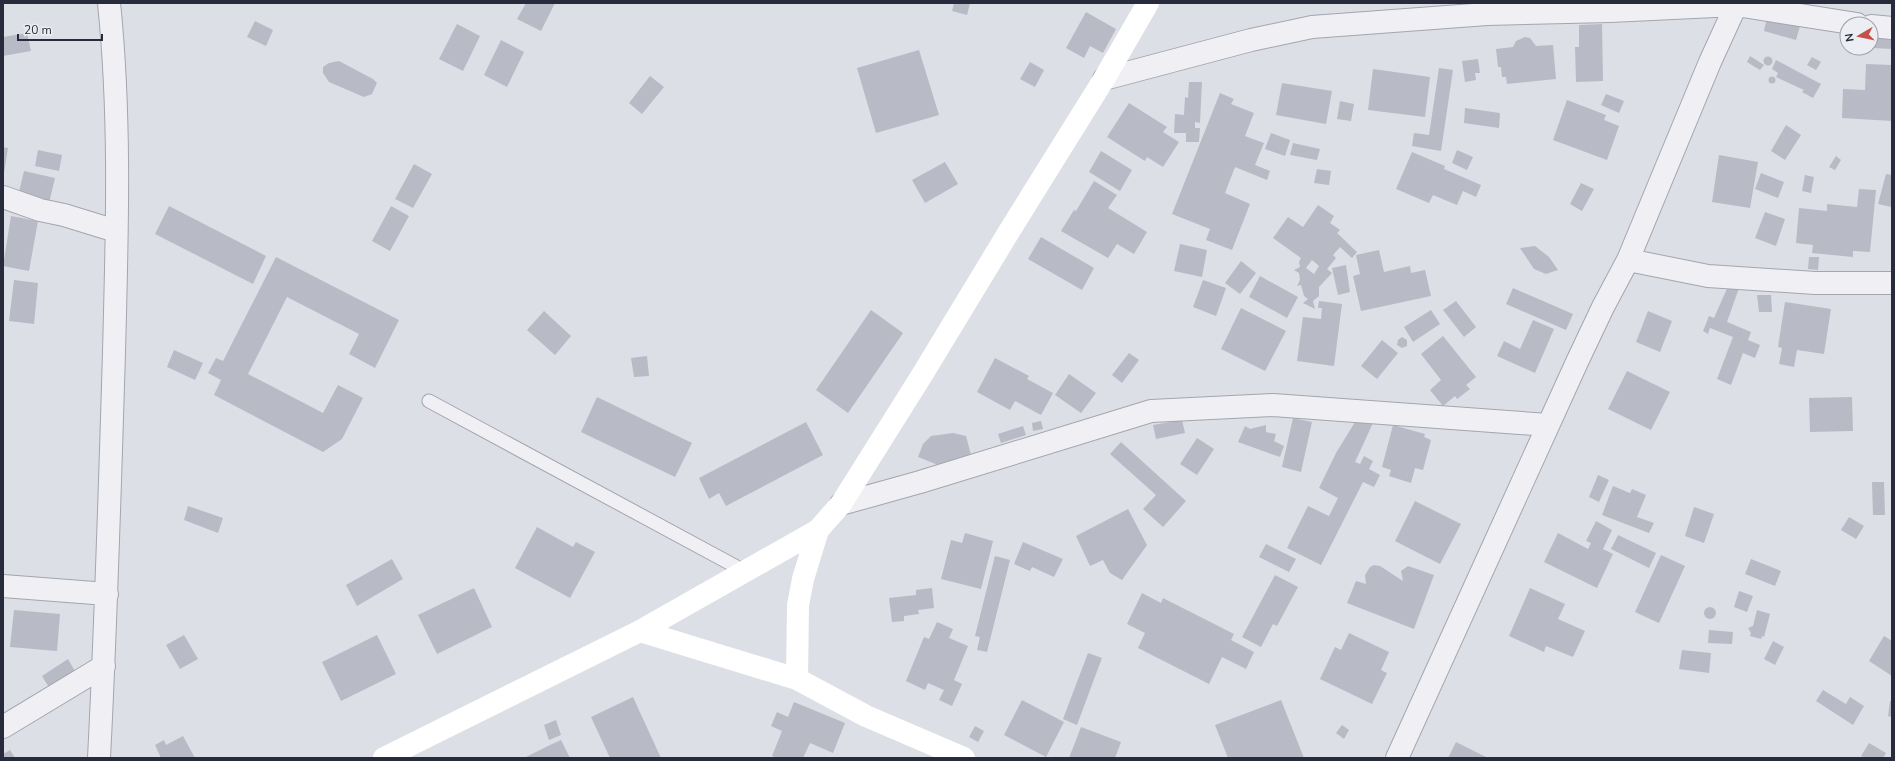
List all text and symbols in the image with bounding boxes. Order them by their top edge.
scale bar [18,16,102,42]
north arrow [1839,16,1879,56]
text: 20 m [24,22,52,38]
text: N [1842,32,1858,43]

